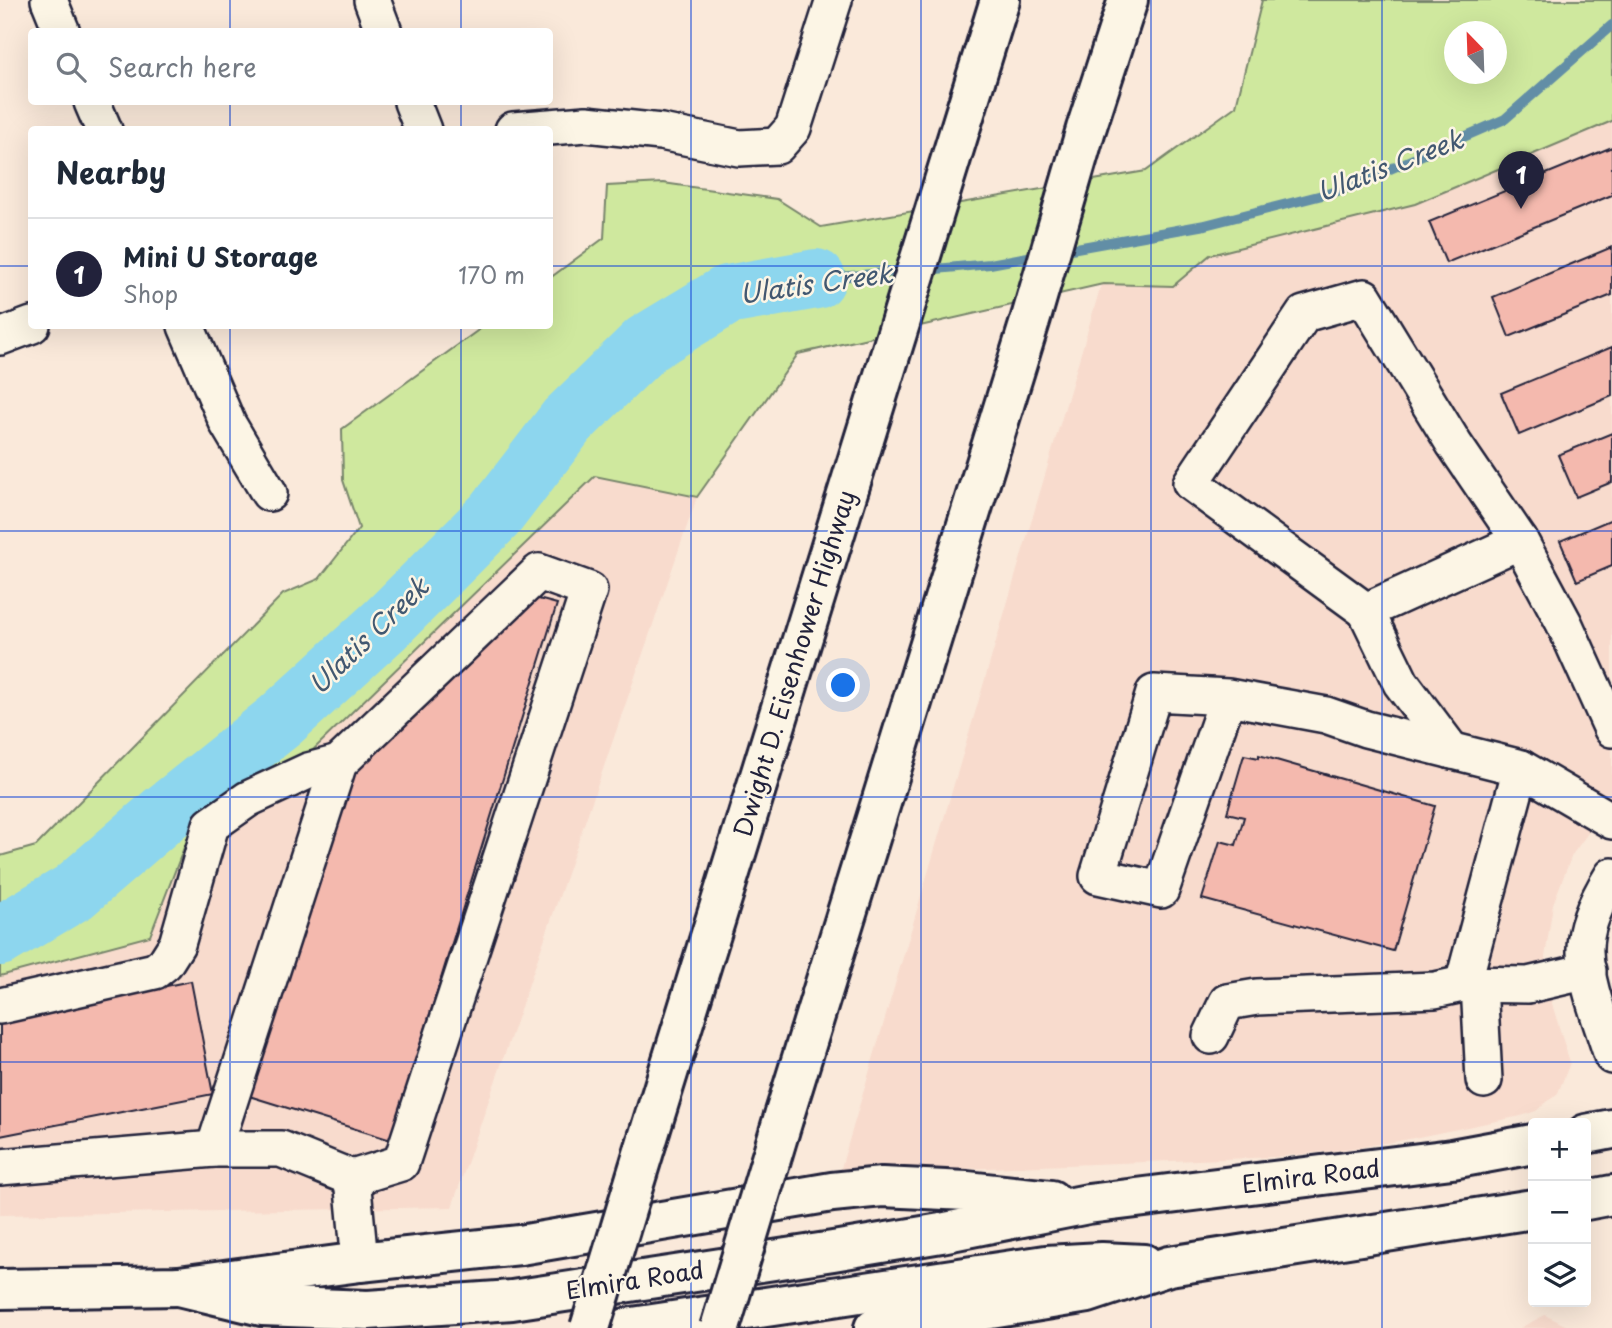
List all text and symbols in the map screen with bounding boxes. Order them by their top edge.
north arrow [1444,21,1507,84]
search box [28,28,553,105]
text: Search here [108,47,257,86]
icon: search [52,48,90,86]
water label: Ulatis Creek [1311,118,1469,210]
text: Nearby [56,149,166,194]
pin: 1 [1498,151,1544,209]
text: Mini U Storage [123,237,318,276]
water label: Ulatis Creek [737,252,896,313]
text: 1 [74,257,85,292]
text: 170 m [458,257,525,292]
text: Shop [123,276,178,311]
street label: Dwight D. Eisenhower Highway [723,485,863,841]
water label: Ulatis Creek [299,567,438,702]
your location [826,668,860,702]
map controls [1528,1118,1591,1307]
button: + [1528,1118,1591,1181]
street label: Elmira Road [1240,1149,1382,1201]
button: − [1528,1181,1591,1244]
button: layers [1528,1244,1591,1307]
street label: Elmira Road [563,1250,706,1308]

